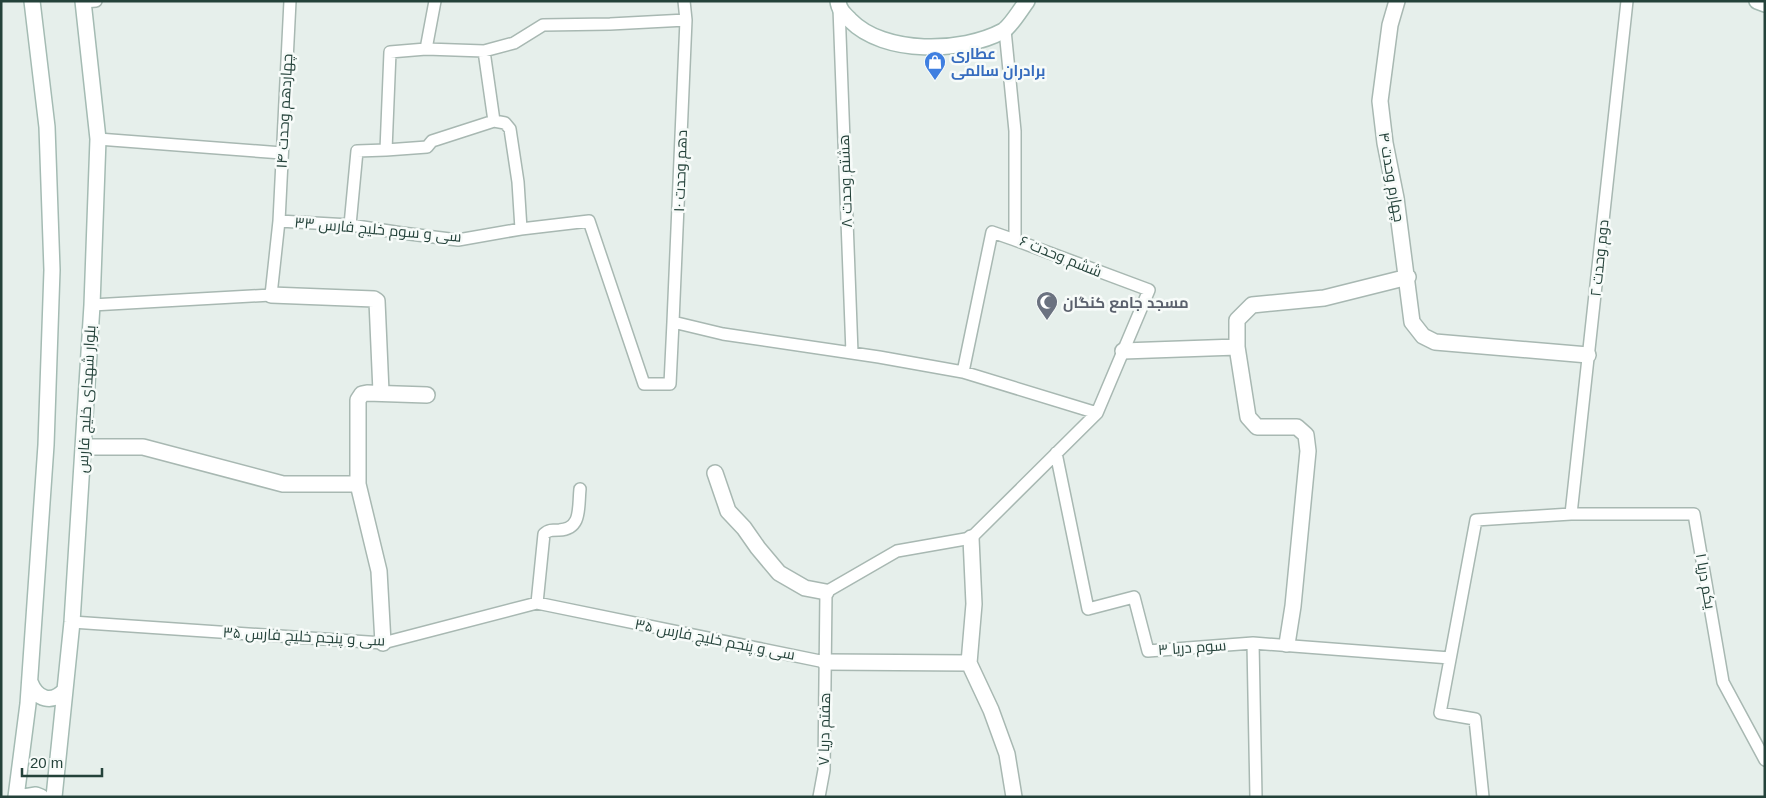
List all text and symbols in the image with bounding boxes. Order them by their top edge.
place label: عطاری برادران سالمی [951,45,1045,80]
shop icon: عطاری برادران سالمی [923,50,947,81]
street label: چهاردهم وحدت ۱۴ [273,53,297,169]
street label: دهم وحدت ۱۰ [670,130,692,212]
street label: چهارم وحدت ۴ [1374,131,1408,223]
street label: هشتم وحدت ۸ [835,134,857,228]
street label: سی و سوم خلیج فارس ۳۳ [293,213,462,248]
street label: دوم وحدت ۲ [1586,219,1613,298]
street label: ششم وحدت ۶ [1017,232,1105,282]
mosque icon: مسجد جامع کنگان [1035,290,1059,321]
place label: مسجد جامع کنگان [1063,294,1189,313]
street label: بلوار شهدای خلیج فارس [74,325,101,473]
street label: یکم دریا ۱ [1691,552,1719,611]
street label: سی و پنجم خلیج فارس ۳۵ [633,615,797,666]
street label: سی و پنجم خلیج فارس ۳۵ [222,623,386,652]
street label: سوم دریا ۳ [1157,636,1227,660]
street label: هفتم دریا ۷ [815,692,835,766]
scale bar [22,746,102,778]
text: 20 m [30,754,63,771]

